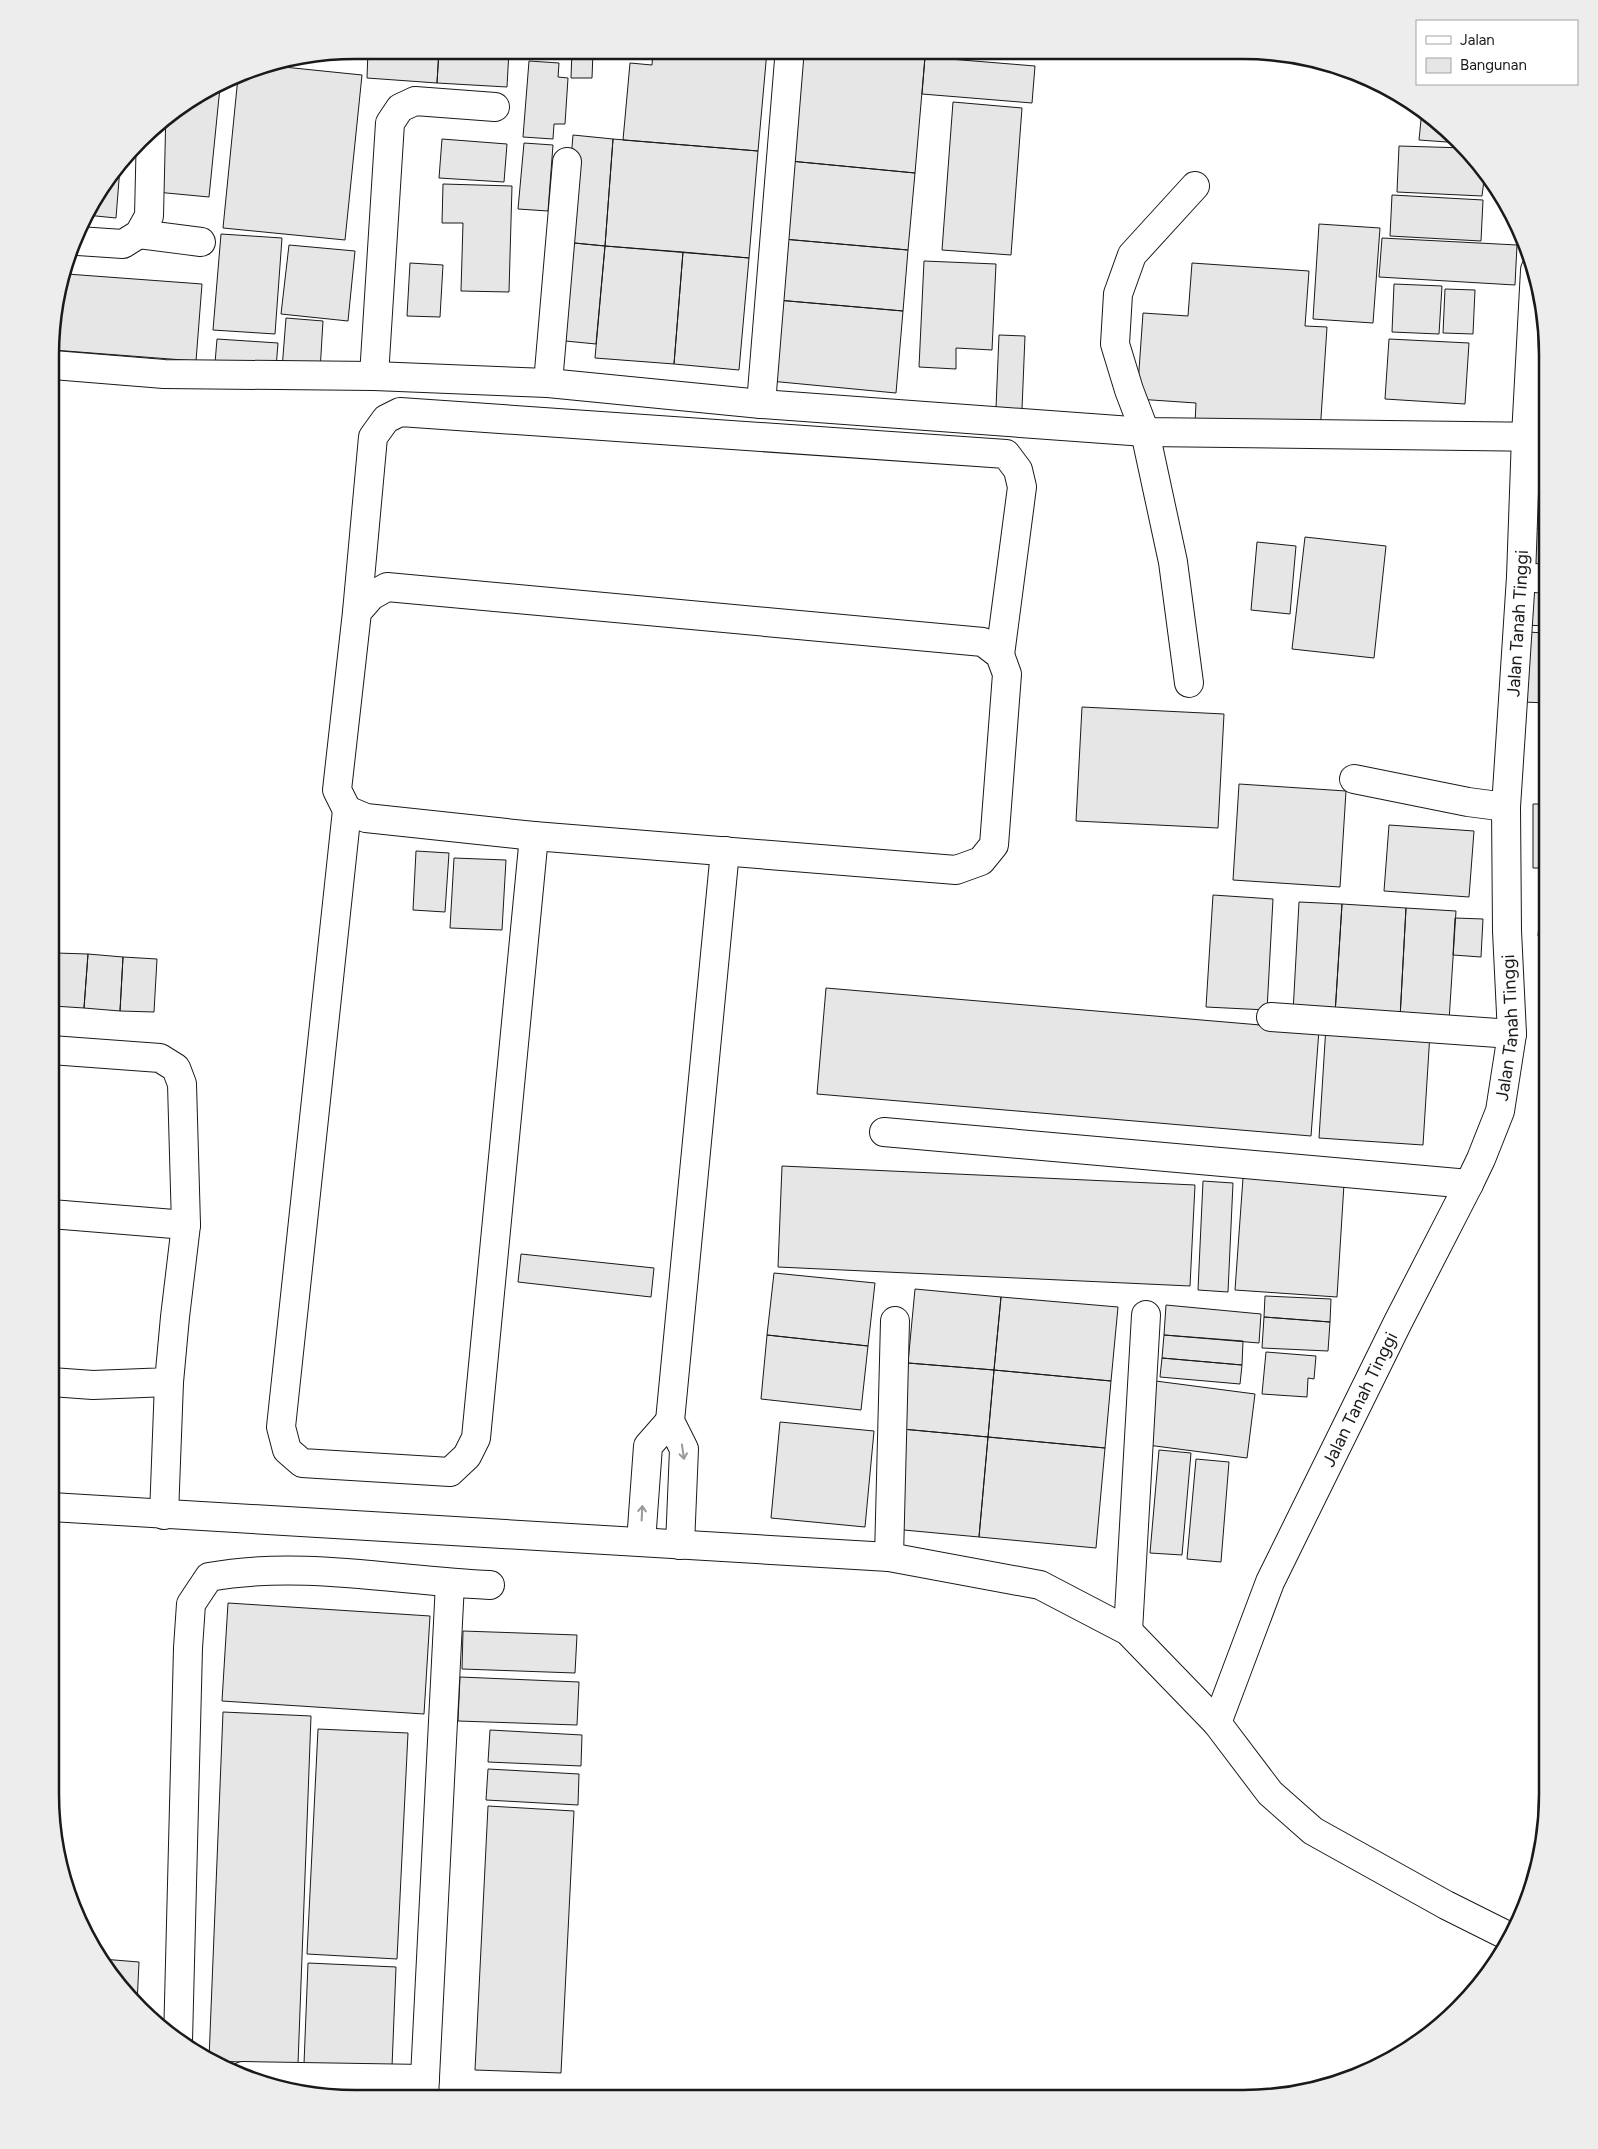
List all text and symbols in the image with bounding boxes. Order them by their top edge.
legend [1416,20,1578,85]
text: Jalan [1460,31,1495,49]
text: Bangunan [1460,56,1527,74]
street label: Jalan Tanah Tinggi [1502,549,1533,698]
street label: Jalan Tanah Tinggi [1491,954,1523,1102]
street label: Jalan Tanah Tinggi [1317,1329,1402,1471]
one-way arrow [678,1444,688,1460]
one-way arrow [638,1505,647,1521]

